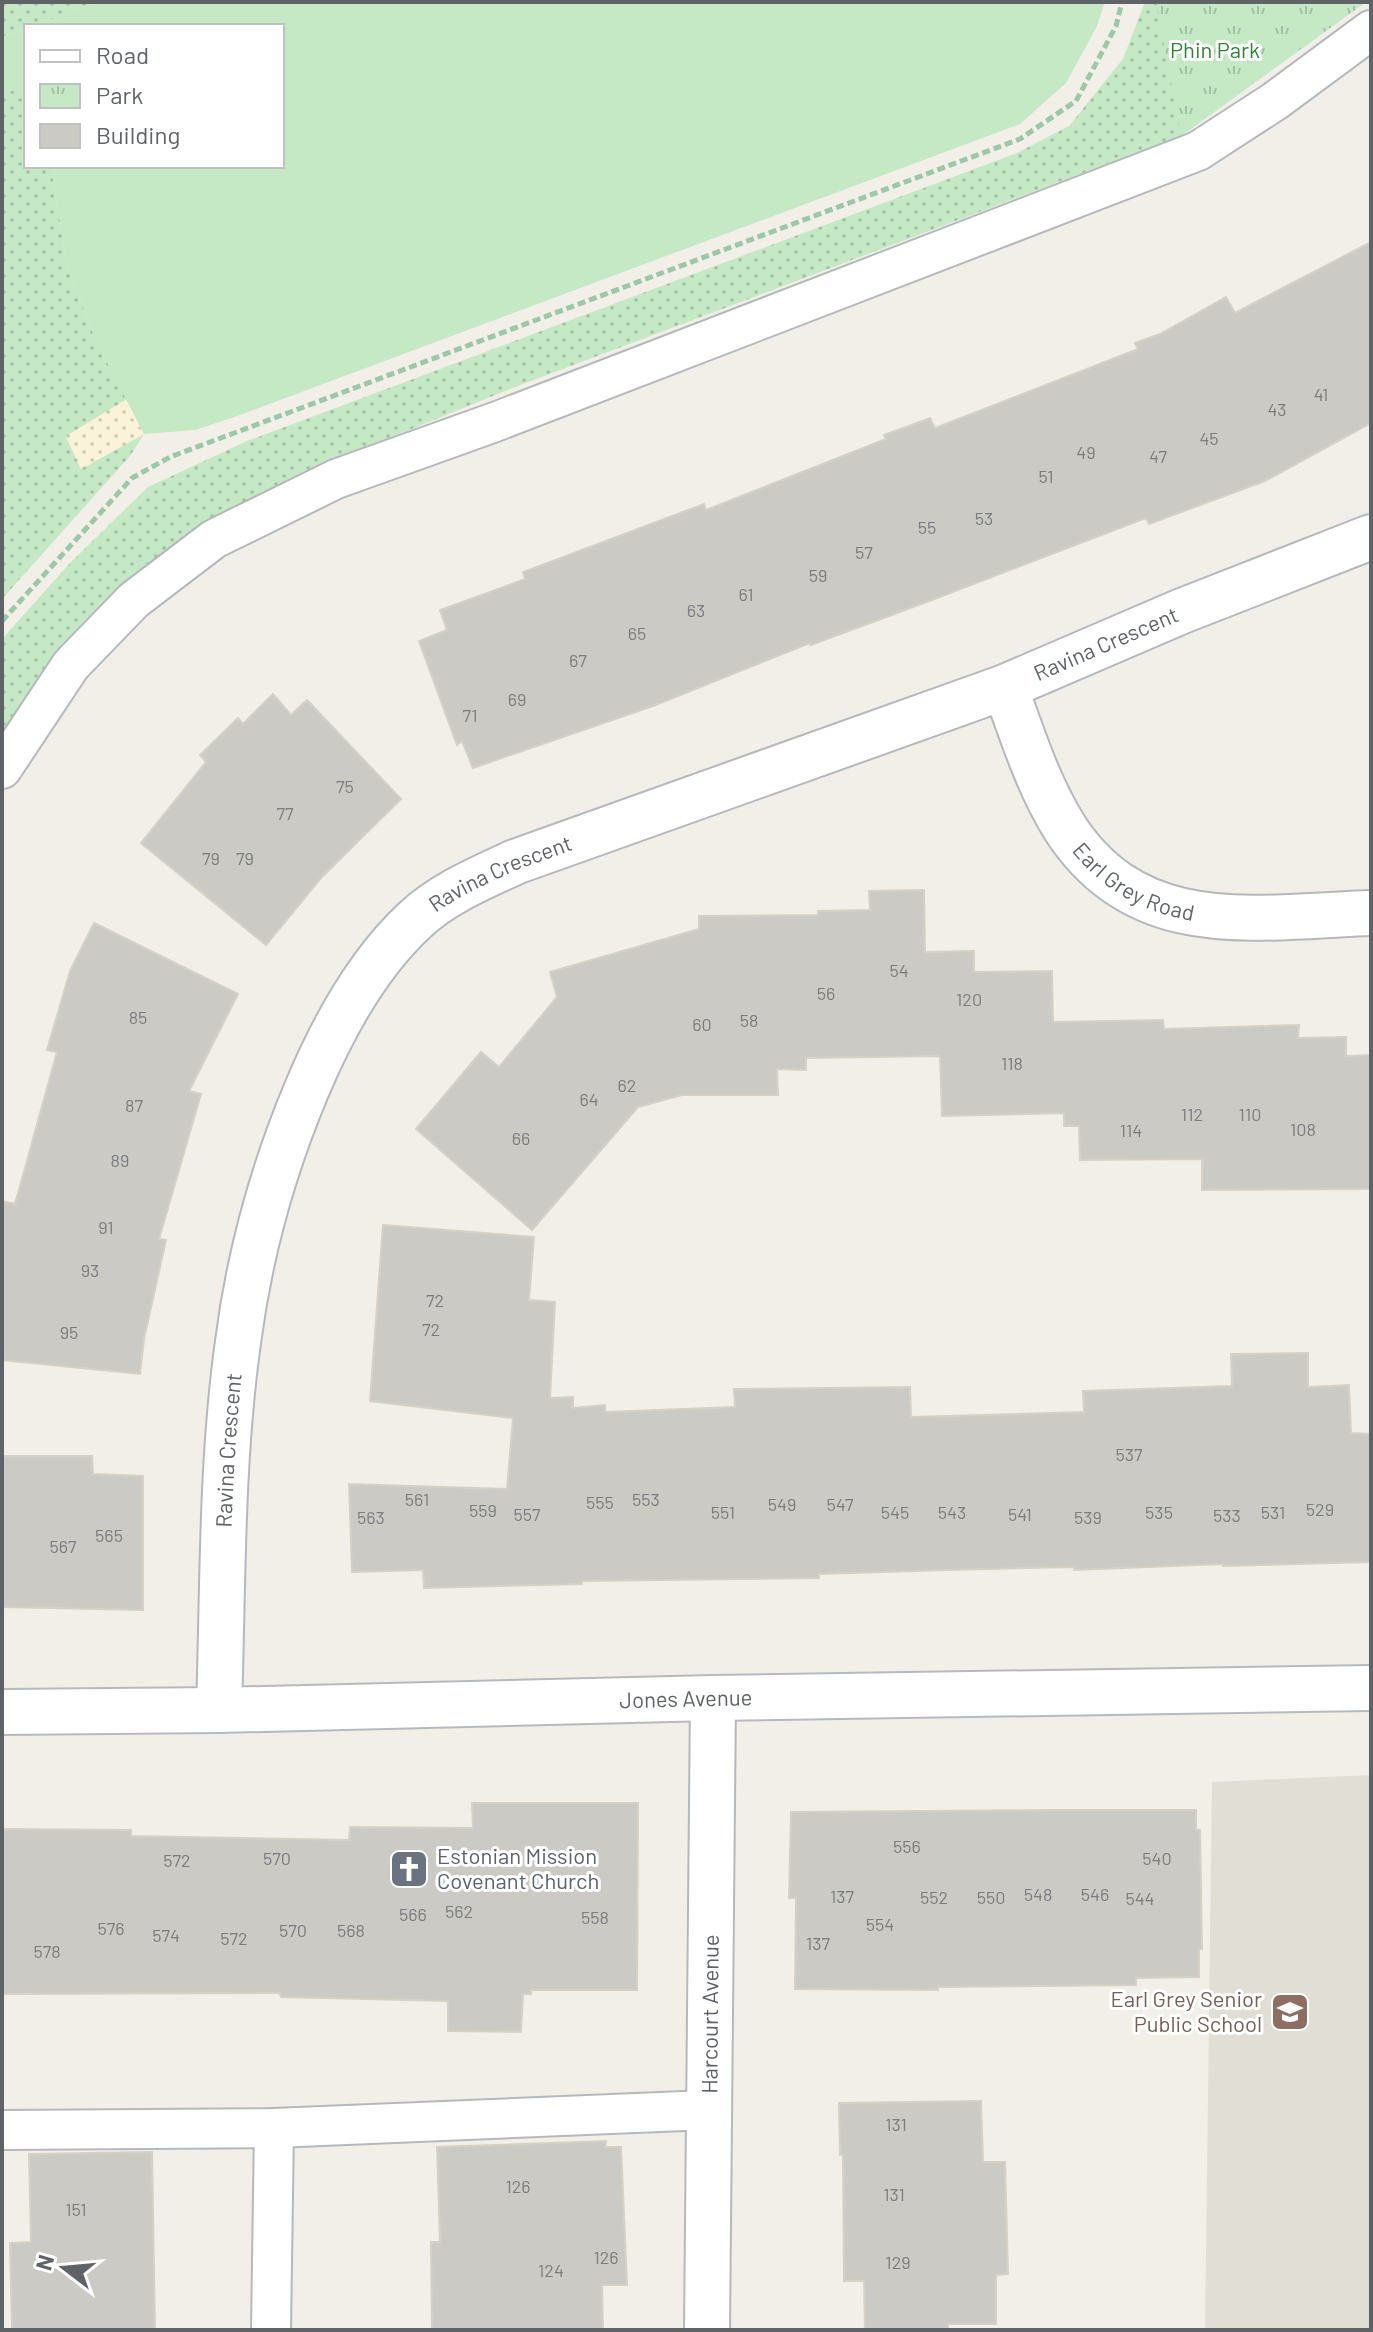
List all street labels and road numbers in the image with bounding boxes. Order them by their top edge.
street label: Ravina Crescent [1029,600,1182,685]
street label: Ravina Crescent [423,829,575,916]
street label: Earl Grey Road [1068,837,1197,925]
street label: Ravina Crescent [210,1372,246,1528]
street label: Jones Avenue [619,1683,752,1712]
street label: Harcourt Avenue [695,1934,723,2094]

